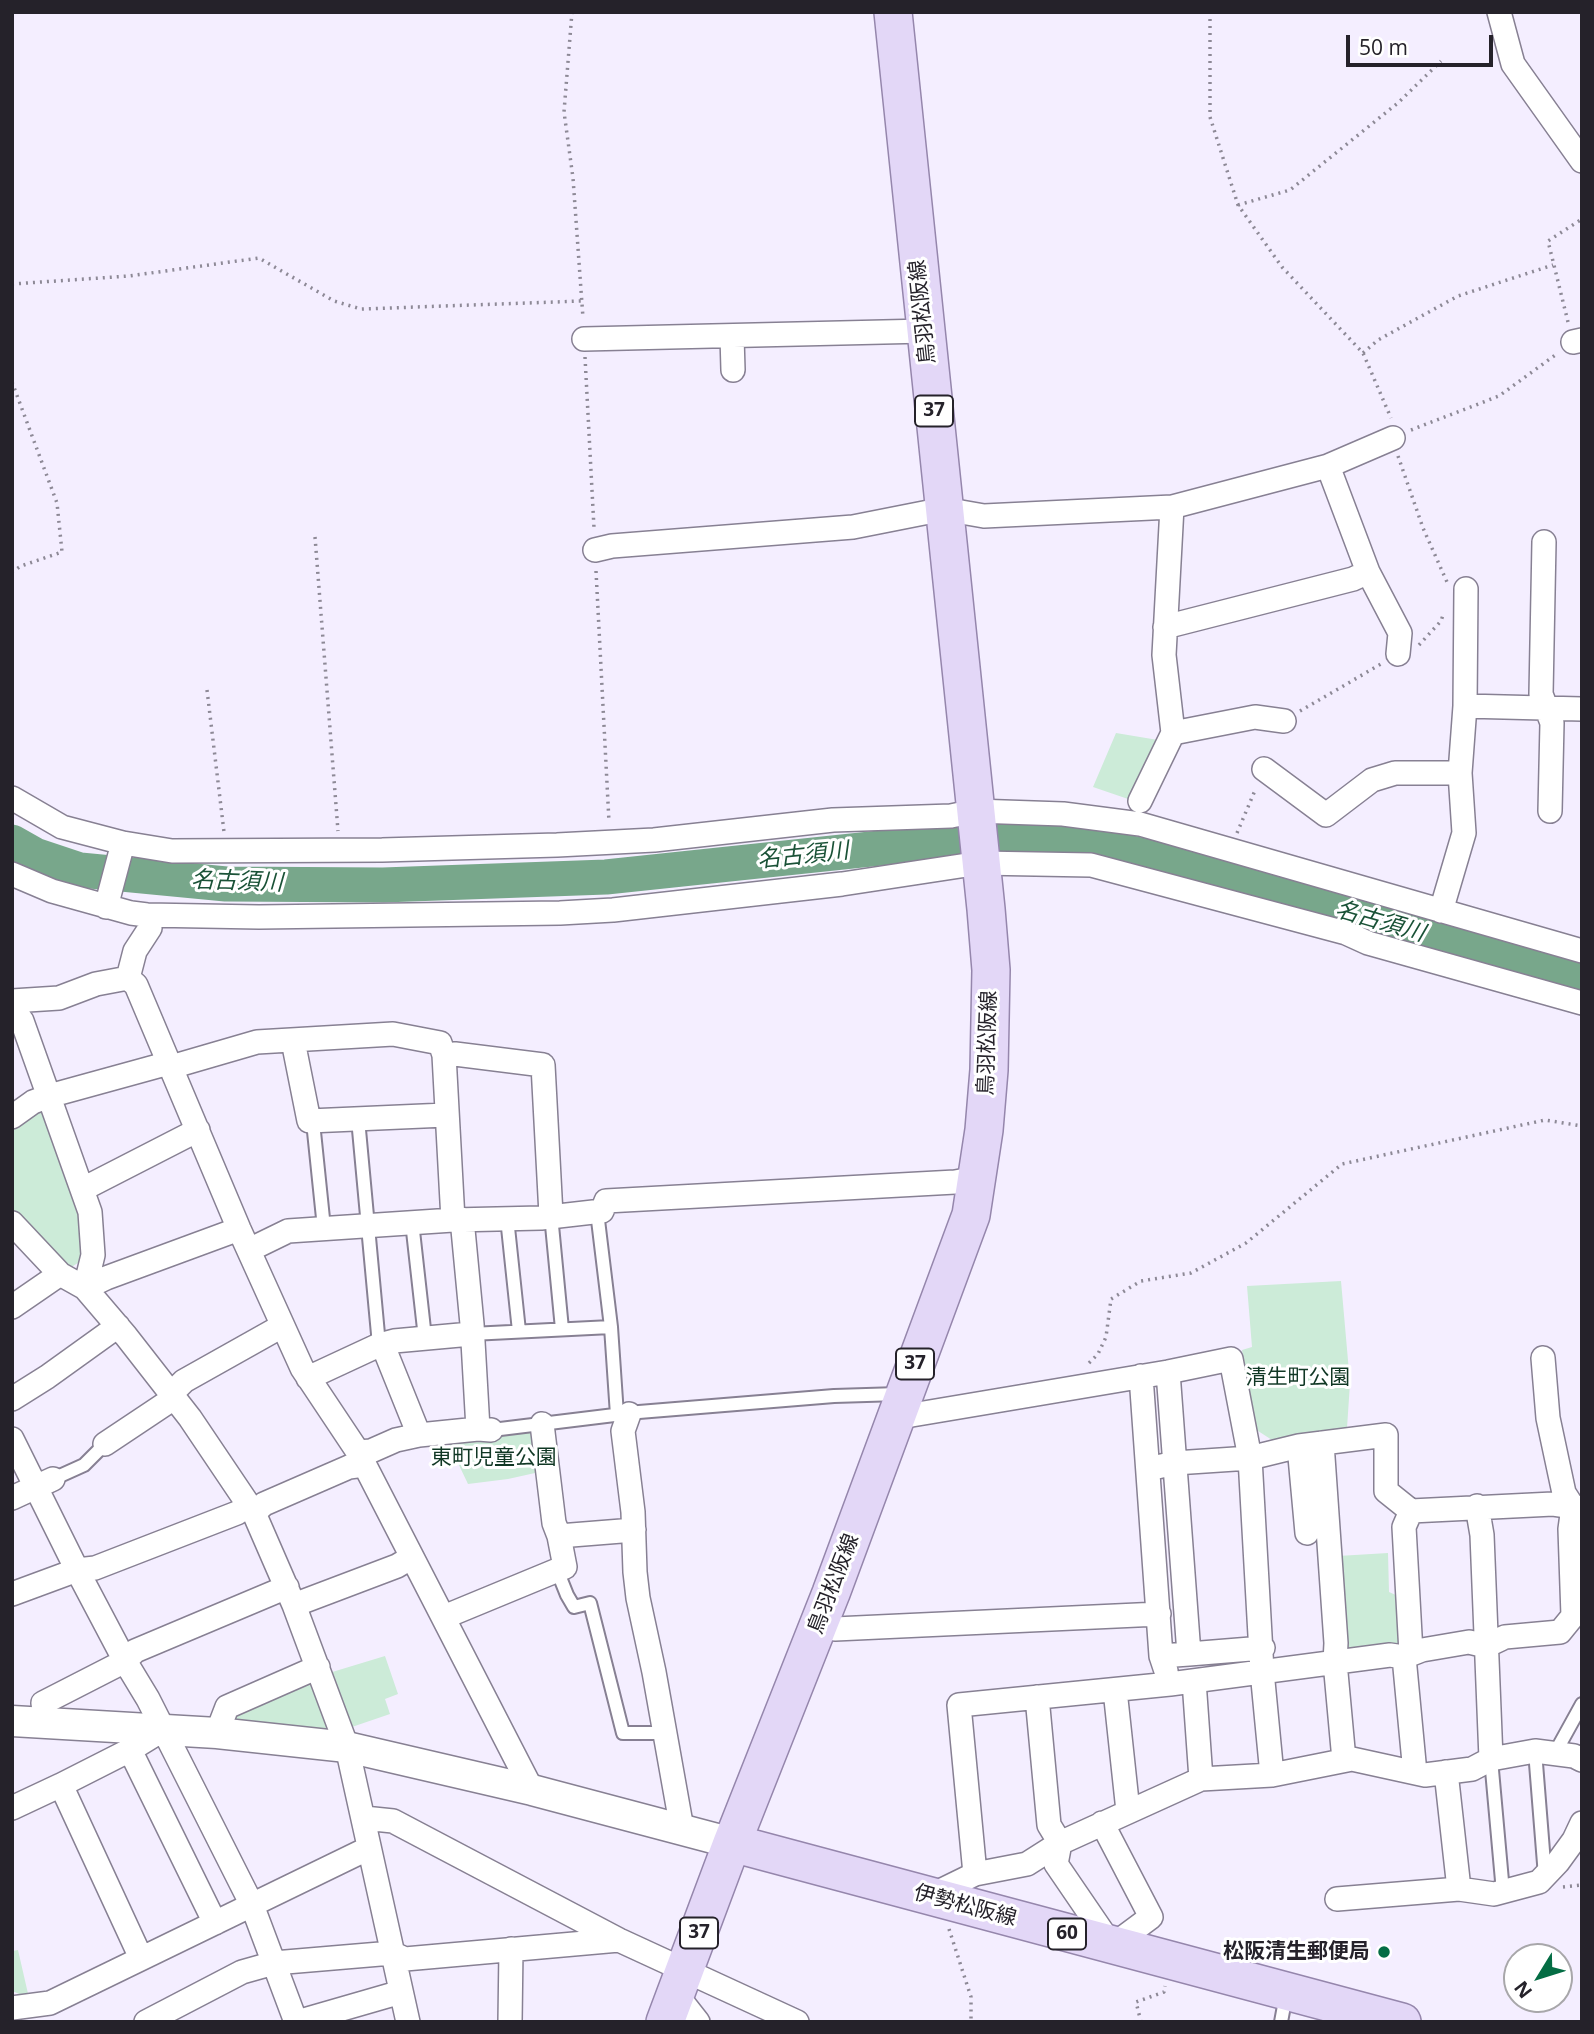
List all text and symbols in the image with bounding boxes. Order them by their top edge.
scale bar [1349,21,1496,65]
text: 50 m [1359,33,1408,61]
street label: 鳥羽松阪線 [905,258,941,366]
road number: 37 [915,396,953,426]
water label: 名古須川 [756,837,850,875]
water label: 名古須川 [191,867,283,897]
water label: 名古須川 [1332,896,1428,948]
street label: 鳥羽松阪線 [974,990,1002,1096]
road number: 37 [896,1348,934,1380]
park label: 清生町公園 [1246,1365,1350,1391]
park label: 東町児童公園 [431,1445,557,1471]
street label: 鳥羽松阪線 [803,1530,865,1638]
street label: 伊勢松阪線 [911,1880,1019,1932]
road number: 37 [680,1918,718,1949]
road number: 60 [1048,1918,1086,1950]
place label: 松阪清生郵便局 [1223,1939,1370,1965]
north arrow [1503,1943,1573,2013]
marker: 松阪清生郵便局 [1376,1944,1392,1960]
text: N [1508,1976,1538,2004]

